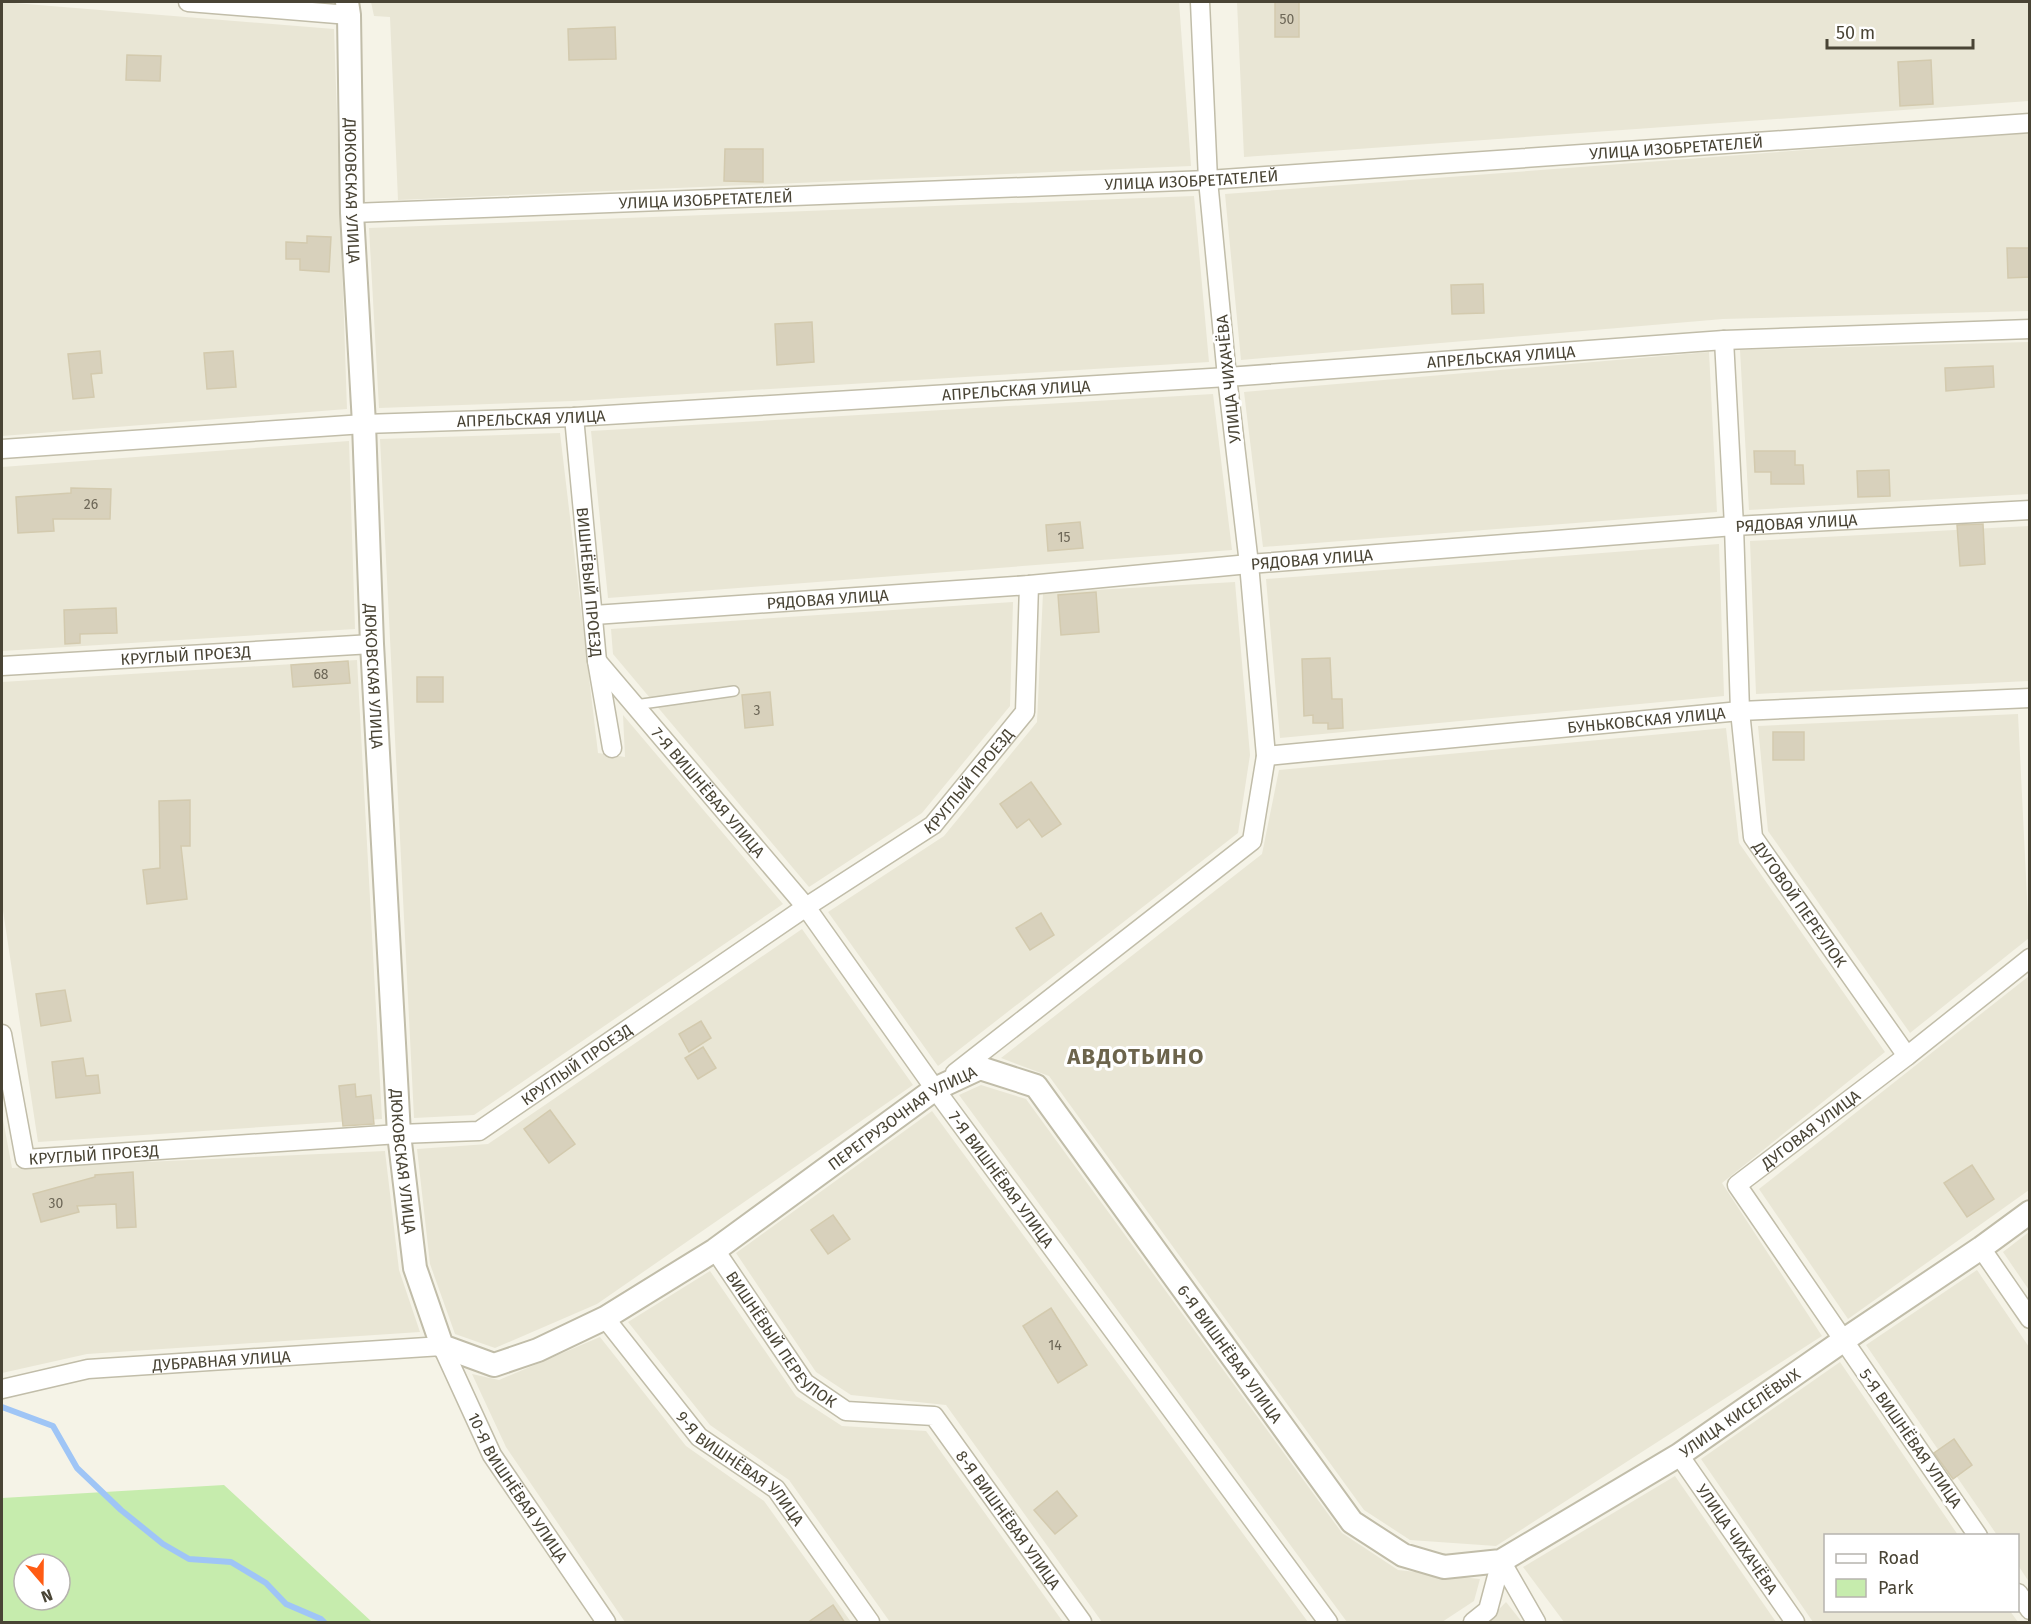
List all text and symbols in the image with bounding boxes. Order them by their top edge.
house number: 50 [1280,11,1295,28]
scale bar [1827,12,1972,50]
text: 50 m [1836,22,1875,44]
street label: ДЮКОВСКАЯ УЛИЦА [341,117,364,265]
street label: УЛИЦА ИЗОБРЕТАТЕЛЕЙ [1589,133,1764,164]
street label: УЛИЦА ИЗОБРЕТАТЕЛЕЙ [1104,166,1279,194]
street label: УЛИЦА ИЗОБРЕТАТЕЛЕЙ [618,187,793,213]
street label: УЛИЦА ЧИХАЧЁВА [1212,313,1245,444]
street label: АПРЕЛЬСКАЯ УЛИЦА [1426,342,1577,372]
street label: АПРЕЛЬСКАЯ УЛИЦА [941,376,1092,404]
street label: АПРЕЛЬСКАЯ УЛИЦА [456,406,607,431]
house number: 26 [84,496,98,513]
street label: ВИШНЁВЫЙ ПРОЕЗД [573,506,606,658]
street label: РЯДОВАЯ УЛИЦА [1735,510,1859,536]
house number: 15 [1057,529,1071,546]
street label: РЯДОВАЯ УЛИЦА [1250,545,1374,574]
street label: РЯДОВАЯ УЛИЦА [766,586,890,613]
street label: ДЮКОВСКАЯ УЛИЦА [361,602,387,750]
street label: КРУГЛЫЙ ПРОЕЗД [120,642,252,669]
house number: 68 [313,666,329,683]
house number: 3 [754,702,761,719]
street label: БУНЬКОВСКАЯ УЛИЦА [1566,703,1727,737]
street label: 7-Я ВИШНЁВАЯ УЛИЦА [647,724,769,862]
street label: КРУГЛЫЙ ПРОЕЗД [921,725,1018,838]
street label: ДУГОВОЙ ПЕРЕУЛОК [1748,837,1851,971]
street label: КРУГЛЫЙ ПРОЕЗД [517,1020,636,1109]
district label: АВДОТЬИНО [1066,1043,1205,1070]
street label: ПЕРЕГРУЗОЧНАЯ УЛИЦА [824,1062,981,1174]
street label: ДУГОВАЯ УЛИЦА [1757,1086,1865,1174]
street label: ДЮКОВСКАЯ УЛИЦА [386,1088,420,1236]
street label: 7-Я ВИШНЁВАЯ УЛИЦА [945,1108,1058,1252]
street label: КРУГЛЫЙ ПРОЕЗД [28,1141,160,1169]
house number: 30 [49,1195,64,1212]
street label: ВИШНЁВЫЙ ПЕРЕУЛОК [722,1268,840,1412]
street label: 6-Я ВИШНЁВАЯ УЛИЦА [1173,1281,1286,1427]
house number: 14 [1048,1337,1062,1354]
street label: ДУБРАВНАЯ УЛИЦА [151,1347,292,1375]
street label: УЛИЦА КИСЕЛЁВЫХ [1676,1364,1804,1461]
street label: 5-Я ВИШНЁВАЯ УЛИЦА [1855,1365,1966,1512]
street label: 9-Я ВИШНЁВАЯ УЛИЦА [672,1407,808,1530]
street label: 10-Я ВИШНЁВАЯ УЛИЦА [464,1410,572,1567]
street label: 8-Я ВИШНЁВАЯ УЛИЦА [952,1447,1065,1594]
street label: УЛИЦА ЧИХАЧЁВА [1692,1481,1782,1598]
legend [1824,1534,2019,1612]
text: Road [1878,1547,1920,1569]
north arrow [12,1552,72,1612]
text: Park [1878,1577,1914,1599]
text: N [39,1585,55,1606]

